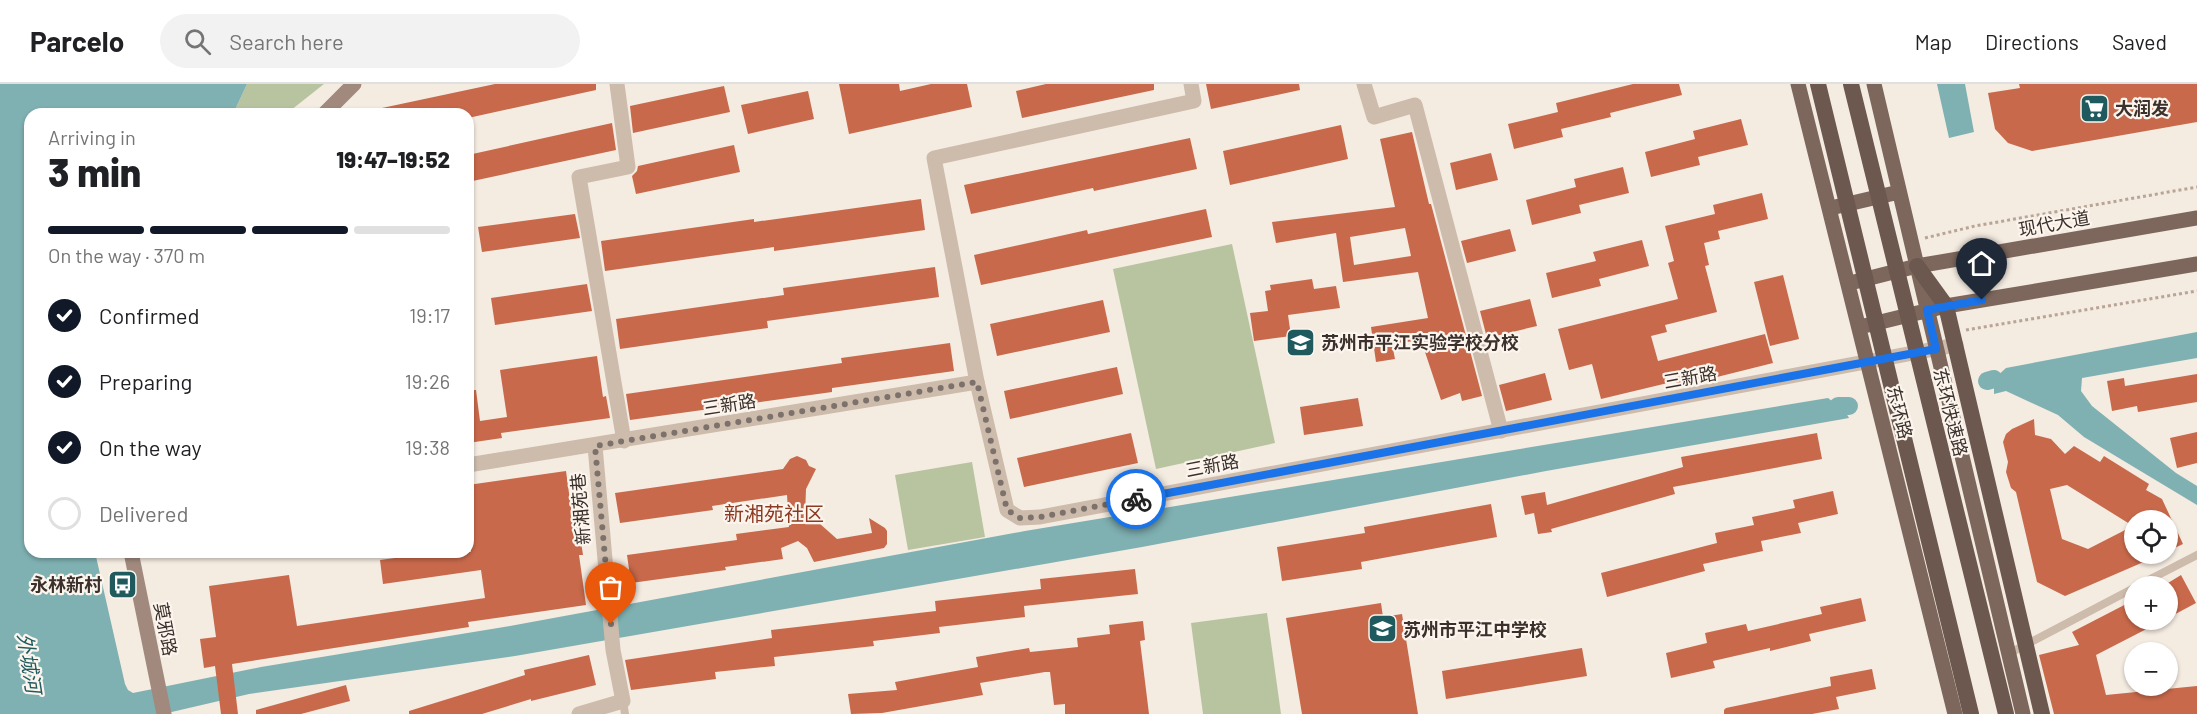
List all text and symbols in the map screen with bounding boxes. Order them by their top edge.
search box [160,14,580,68]
text: Parcelo [30,24,124,58]
icon: search [181,25,214,58]
text: Search here [229,28,344,54]
text: Map [1915,29,1952,54]
text: Directions [1985,29,2079,54]
text: Saved [2112,29,2167,54]
supermarket icon: 大润发 [2078,92,2110,124]
place label: 大润发 [2115,97,2169,119]
text: Arriving in [48,125,136,149]
text: 19:47–19:52 [336,146,450,172]
text: 3 min [48,148,141,195]
street label: 现代大道 [2017,206,2091,240]
pin [1956,238,2007,300]
text: On the way · 370 m [48,243,205,267]
icon: home [1965,247,1998,280]
icon: check [48,299,81,332]
text: Confirmed [99,302,199,328]
text: 19:17 [409,303,450,327]
school or university icon: 苏州市平江实验学校分校 [1284,326,1316,358]
place label: 苏州市平江实验学校分校 [1321,331,1519,353]
street label: 三新路 [1662,361,1718,393]
icon: check [48,365,81,398]
street label: 东环快速路 [1929,366,1973,458]
text: Preparing [99,368,192,394]
text: 19:26 [405,369,450,393]
street label: 东环路 [1883,383,1917,441]
street label: 三新路 [701,389,757,419]
icon: check [48,431,81,464]
text: On the way [99,434,202,460]
text: 19:38 [405,435,450,459]
street label: 三新路 [1183,449,1241,481]
courier [1106,469,1166,529]
street label: 新湘苑巷 [566,472,594,546]
icon: bike [1120,483,1153,516]
text: Delivered [99,500,188,526]
district label: 新湘苑社区 [724,501,824,525]
map controls [2124,510,2178,696]
button: locate [2124,510,2178,564]
pin [585,562,636,624]
bus stop icon: 永林新村 [107,568,139,600]
icon: bag [594,571,627,604]
place label: 永林新村 [30,573,102,595]
button: + [2124,576,2178,630]
street label: 莫邪路 [150,600,182,658]
school or university icon: 苏州市平江中学校 [1366,613,1398,645]
place label: 苏州市平江中学校 [1403,618,1547,640]
water label: 外城河 [13,631,47,698]
button: − [2124,642,2178,696]

